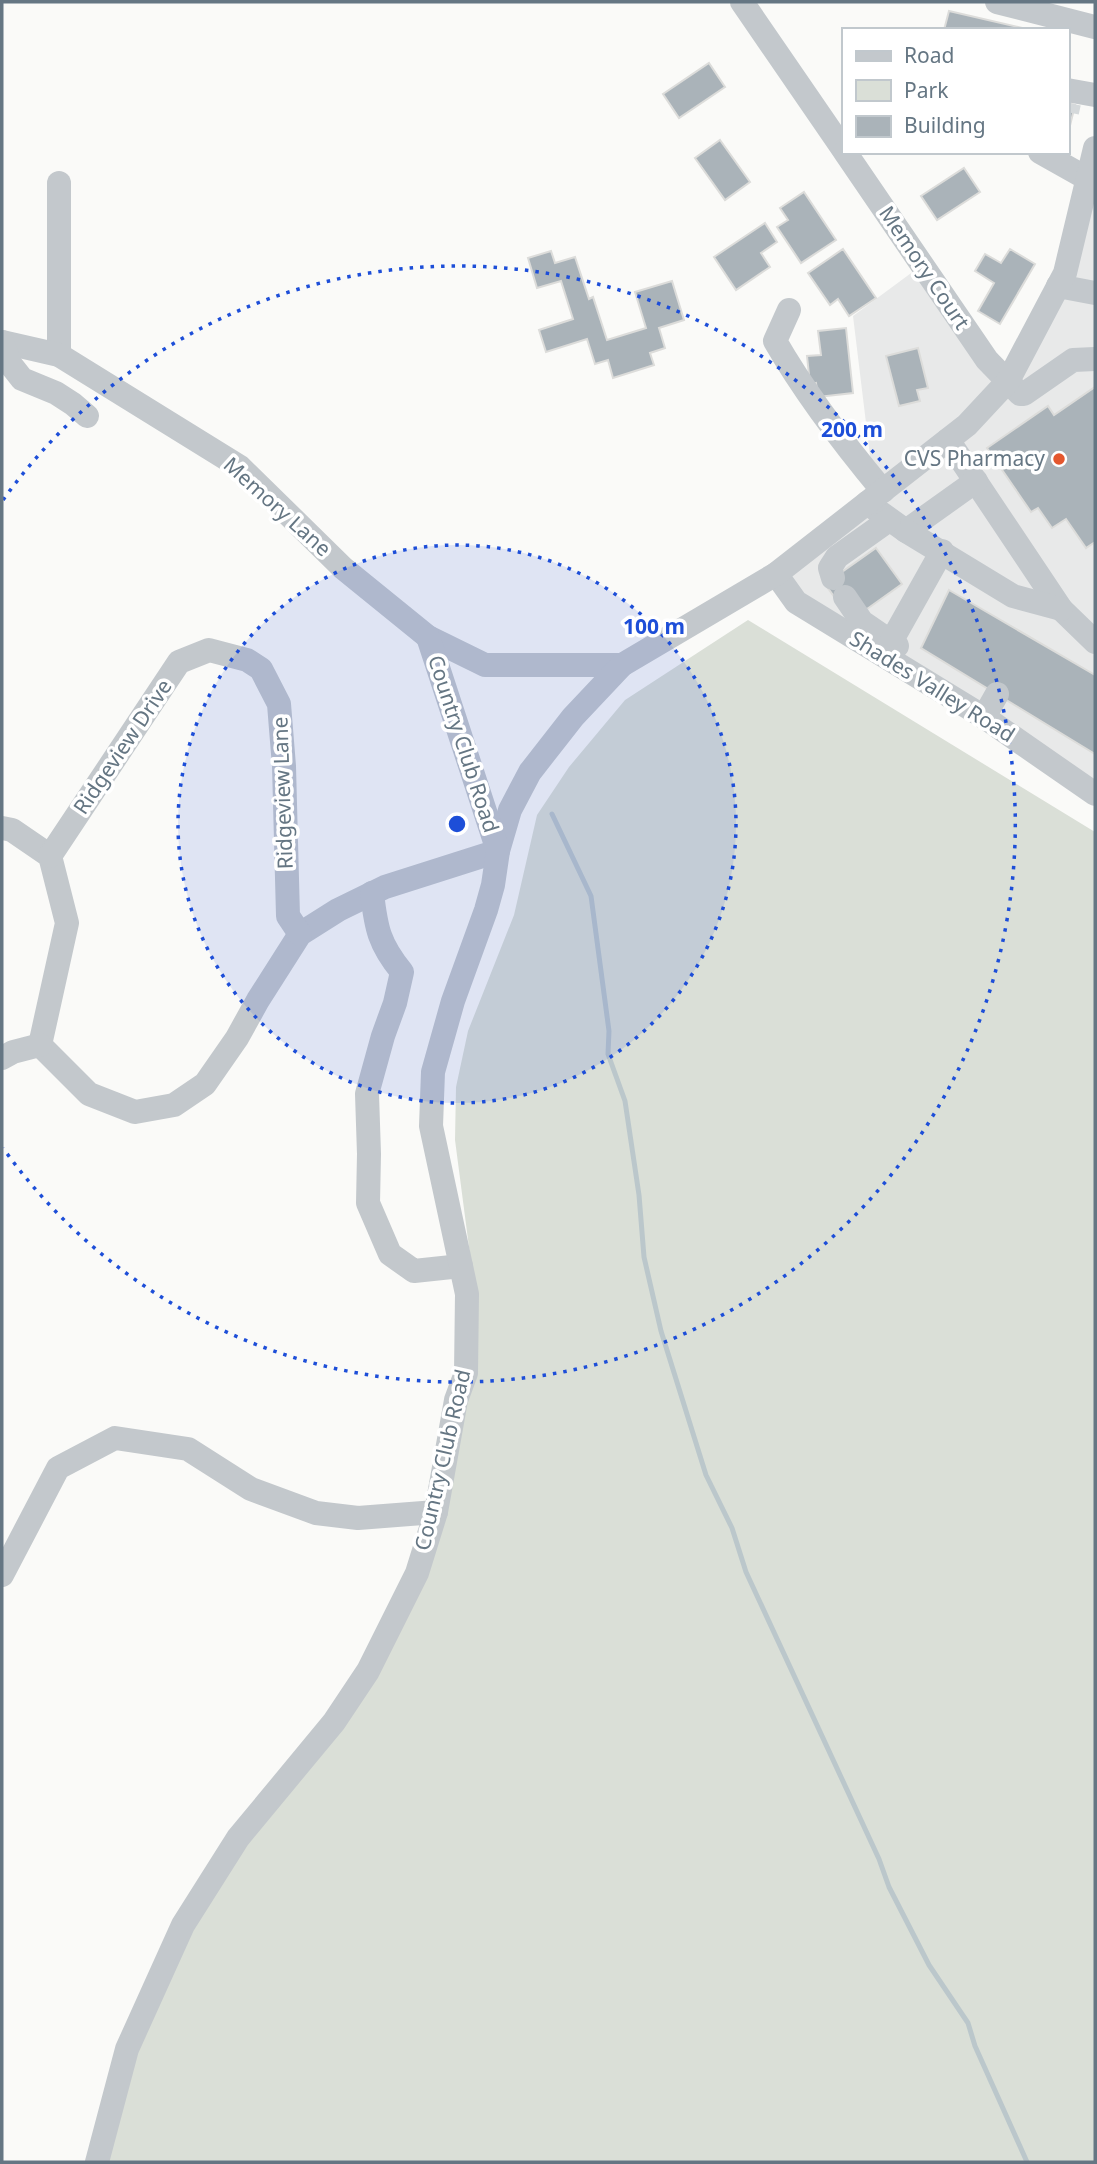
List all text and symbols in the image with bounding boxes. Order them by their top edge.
legend [842,28,1069,154]
text: Road [904,41,954,69]
text: Park [904,76,949,104]
text: Building [904,111,986,139]
street label: Memory Court [873,200,977,335]
text: 200 m [821,415,883,443]
place label: CVS Pharmacy [904,444,1045,472]
street label: Memory Lane [218,450,337,562]
marker: CVS Pharmacy [1051,451,1067,467]
text: 100 m [623,612,685,640]
street label: Shades Valley Road [845,624,1020,748]
street label: Country Club Road [422,651,506,836]
street label: Ridgeview Drive [67,673,178,819]
street label: Ridgeview Lane [265,716,299,870]
centre of rings [445,812,469,836]
street label: Country Club Road [408,1367,476,1553]

